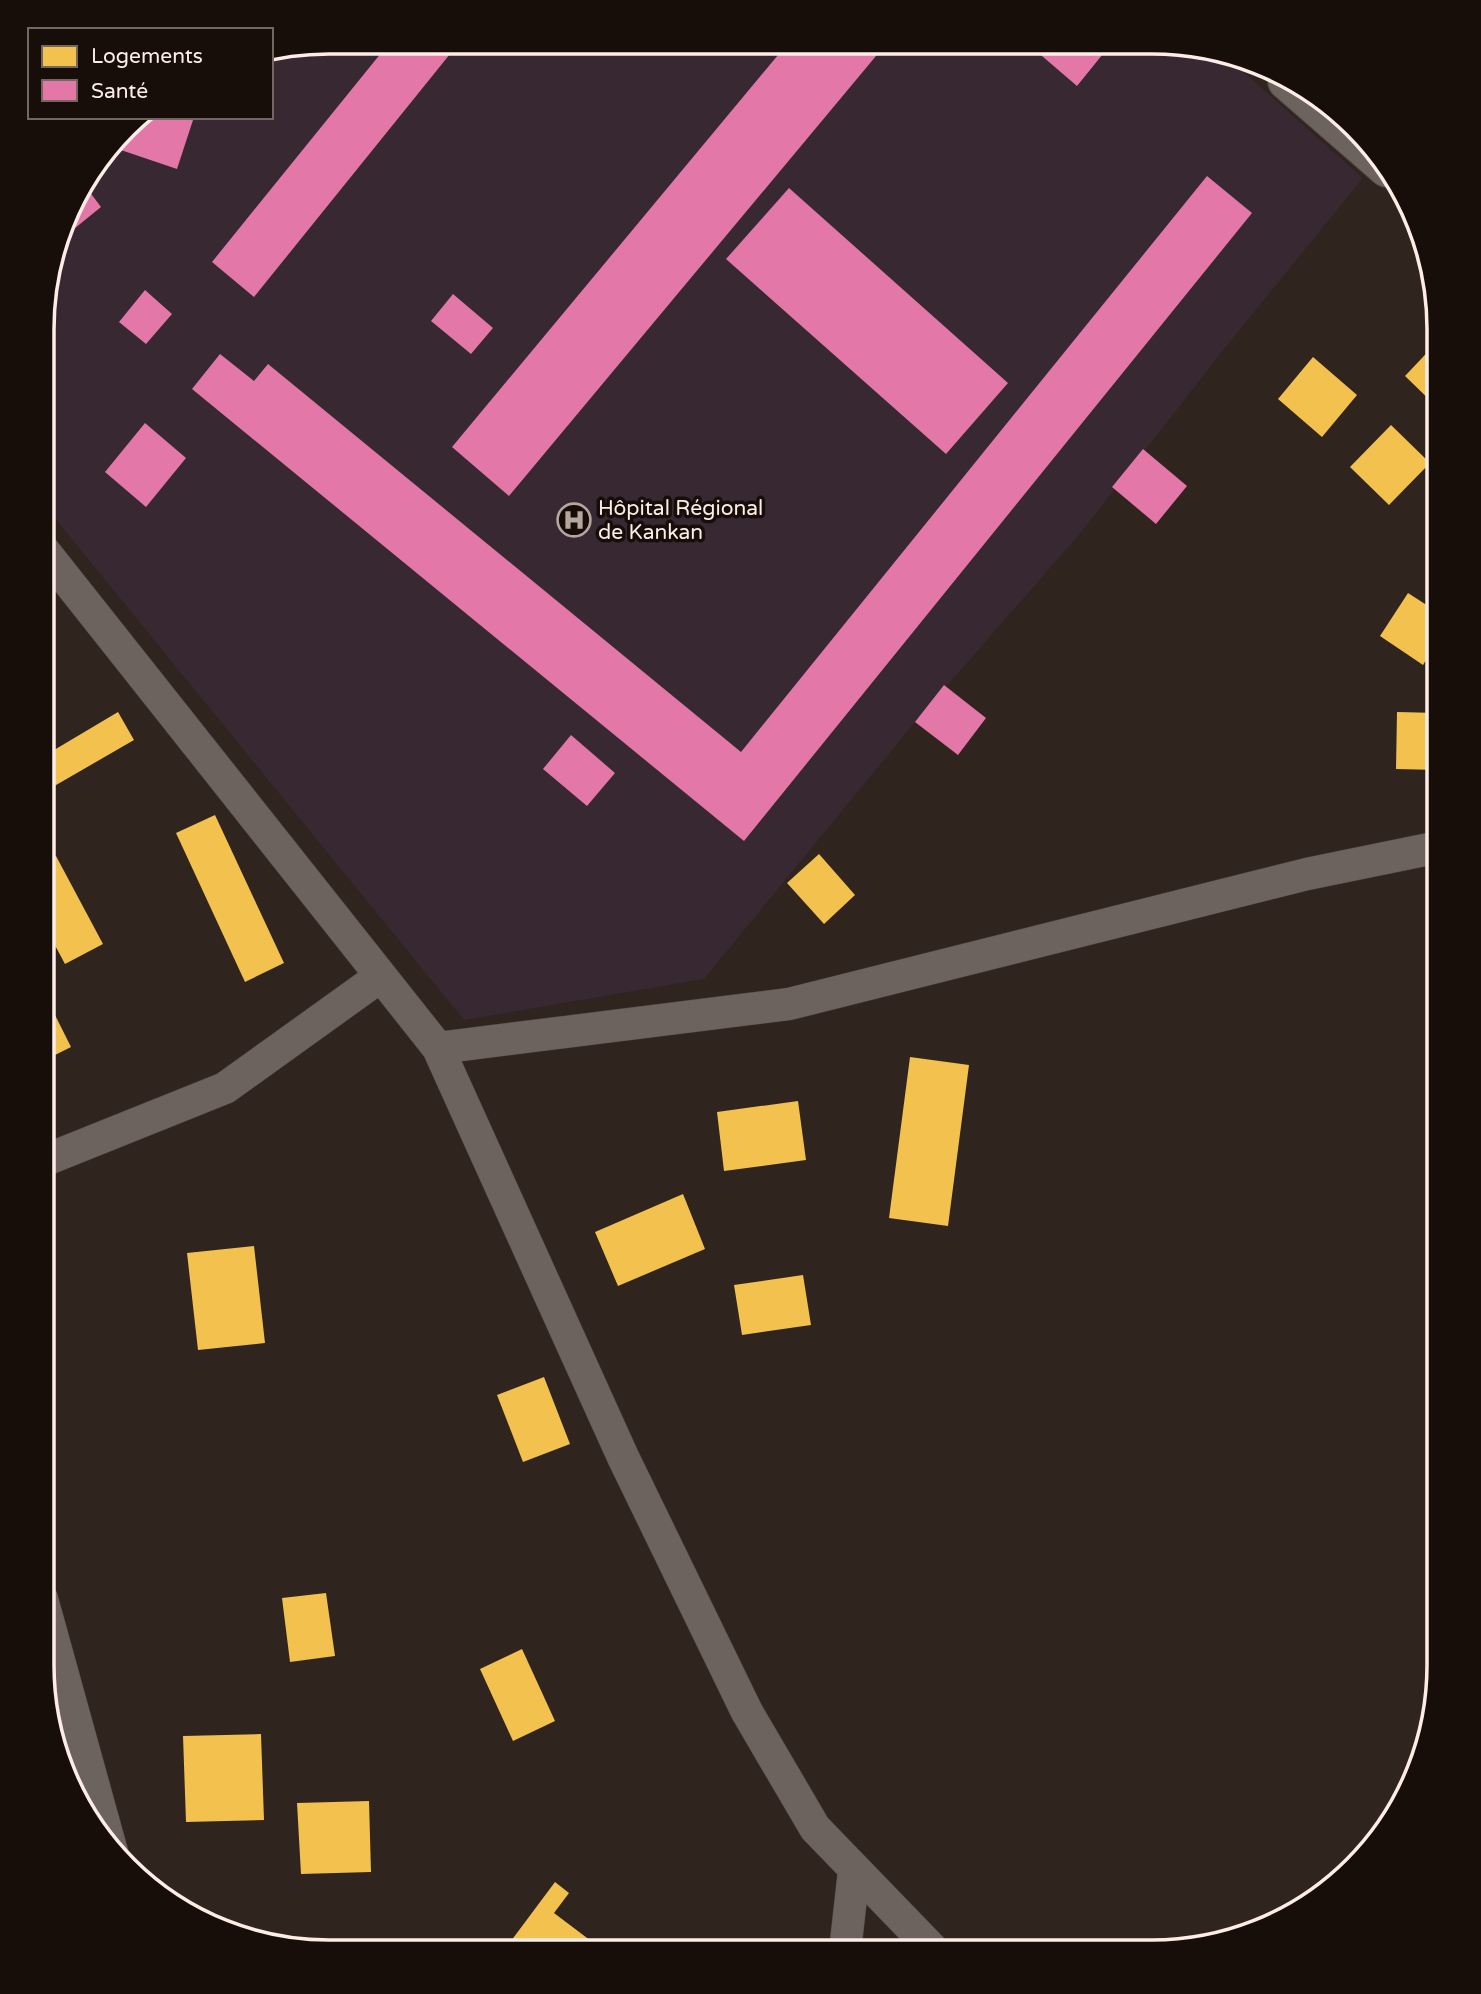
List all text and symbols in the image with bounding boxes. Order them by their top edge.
legend [28,28,273,119]
text: Logements [91,44,203,69]
text: Santé [91,79,148,104]
place label: Hôpital Régional de Kankan [598,496,763,545]
hospital icon: Hôpital Régional de Kankan [555,501,593,539]

